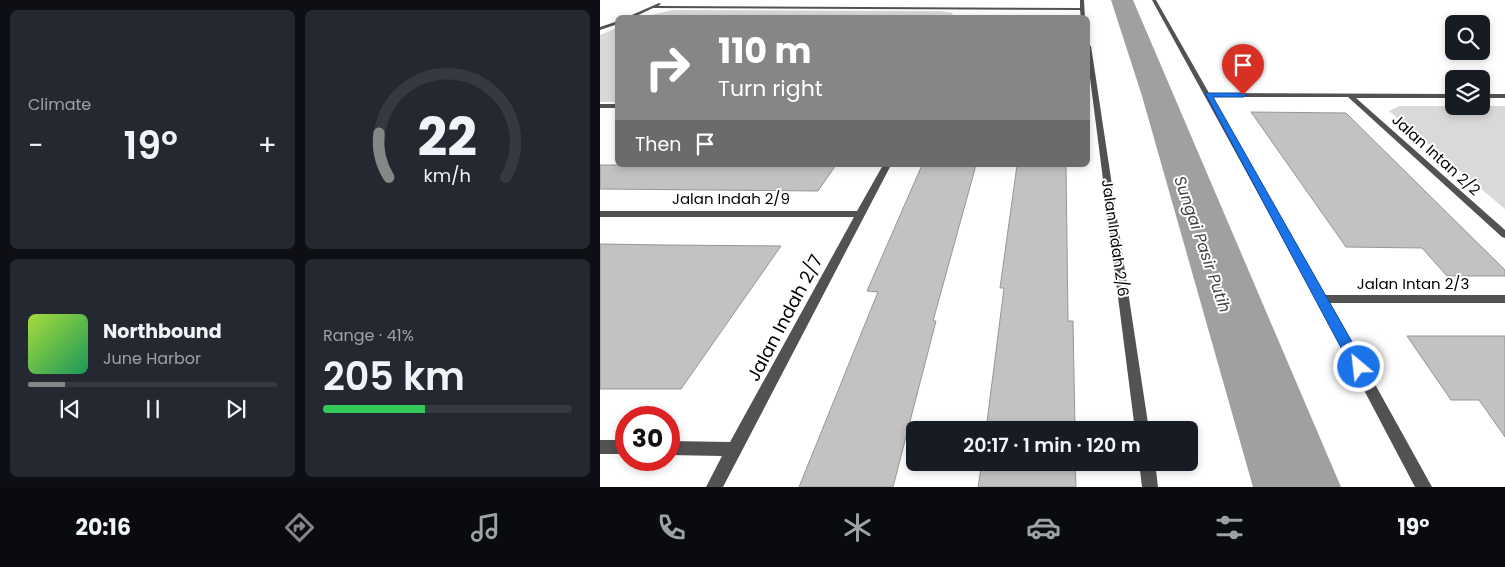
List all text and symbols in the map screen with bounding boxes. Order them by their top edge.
map controls [1445,15,1490,115]
button: search [1445,15,1490,60]
text: 110 m [718,26,812,75]
icon: right [635,35,700,100]
pin [1222,44,1264,95]
icon: arrive [1229,51,1257,79]
button: layers [1445,70,1490,115]
text: Turn right [718,73,823,104]
text: Climate [28,93,91,116]
text: 22 [418,101,477,174]
street label: Jalan Intan 2/2 [1388,109,1485,200]
text: 19° [123,119,178,172]
text: − [28,126,43,165]
text: + [258,126,277,165]
icon: arrive [691,130,719,158]
text: Then [635,131,681,158]
text: km/h [424,163,471,188]
water label: Sungai Pasir Putih [1168,173,1237,315]
street label: Jalan Indah 2/6 [1097,178,1134,298]
street label: Jalan Indah 2/9 [672,188,790,209]
street label: Jalan Indah 2/7 [741,250,829,385]
street label: Jalan Intan 2/3 [1357,273,1469,294]
text: Northbound [103,318,222,345]
text: Range · 41% [323,324,414,347]
position arrow [1332,340,1384,392]
text: June Harbor [103,347,201,370]
text: 205 km [323,350,465,403]
icon: previous [56,395,84,423]
icon: pause [139,395,167,423]
icon: next [222,395,250,423]
speed limit sign: 30 [615,406,680,471]
text: 20:17 · 1 min · 120 m [963,432,1141,459]
icon: directions [282,510,317,545]
icon: music [468,510,503,545]
icon: phone [654,510,689,545]
icon: climate [840,510,875,545]
icon: car [1026,510,1061,545]
icon: filters [1212,510,1247,545]
text: 20:16 [75,512,131,543]
text: 19° [1397,512,1429,543]

